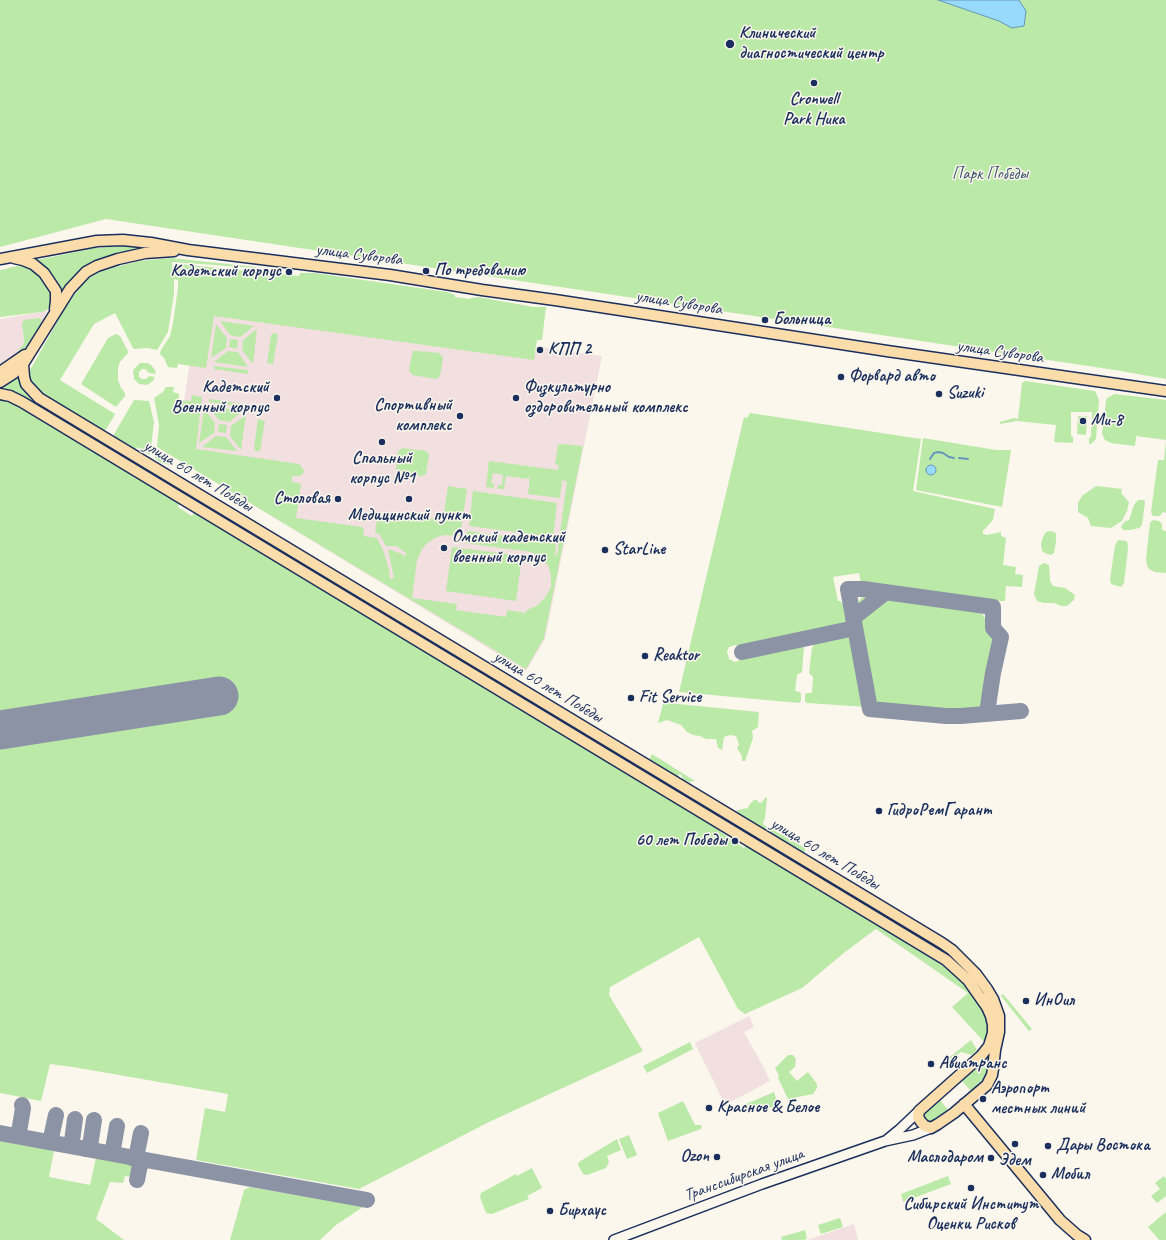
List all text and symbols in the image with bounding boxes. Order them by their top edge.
place label: Клинический диагностический центр [739,24,883,64]
marker: Клинический диагностический центр [724,38,736,50]
marker: Cronwell Park Ника [809,78,819,88]
place label: Cronwell Park Ника [783,90,845,130]
park label: Парк Победы [952,165,1028,185]
street label: улица Суворова [315,240,403,270]
place label: По требованию [434,261,525,281]
place label: Кадетский корпус [170,262,281,282]
marker: По требованию [421,266,431,276]
marker: Кадетский корпус [284,267,294,277]
street label: улица Суворова [634,286,724,320]
place label: Больница [773,310,830,330]
marker: Больница [760,315,770,325]
street label: улица Суворова [956,336,1044,368]
place label: КПП 2 [548,340,591,360]
marker: КПП 2 [535,345,545,355]
place label: Форвард авто [849,367,935,387]
marker: Форвард авто [836,372,846,382]
place label: Кадетский Военный корпус [172,378,269,418]
place label: Физкультурно оздоровительный комплекс [524,378,688,418]
place label: Suzuki [947,384,983,404]
marker: Suzuki [934,389,944,399]
marker: Кадетский Военный корпус [272,393,282,403]
marker: Физкультурно оздоровительный комплекс [511,393,521,403]
place label: Спортивный комплекс [374,396,452,436]
marker: Спортивный комплекс [455,411,465,421]
place label: Ми-8 [1091,411,1123,431]
marker: Ми-8 [1078,416,1088,426]
street label: улица 60 лет Победы [140,435,256,517]
marker: Спальный корпус №1 [377,437,387,447]
place label: Спальный корпус №1 [349,449,415,489]
place label: Столовая [274,489,330,509]
marker: Столовая [333,494,343,504]
marker: Медицинский пункт [404,494,414,504]
place label: Медицинский пункт [348,506,470,526]
place label: Омский кадетский военный корпус [452,528,565,568]
place label: StarLine [613,540,665,560]
marker: Омский кадетский военный корпус [439,543,449,553]
marker: StarLine [600,545,610,555]
street label: улица 60 лет Победы [490,646,606,728]
place label: Reaktor [653,646,699,666]
marker: Reaktor [640,651,650,661]
place label: Fit Service [639,688,701,708]
marker: Fit Service [626,693,636,703]
place label: ГидроРемГарант [887,801,992,821]
marker: ГидроРемГарант [874,806,884,816]
street label: улица 60 лет Победы [767,813,883,895]
place label: 60 лет Победы [636,831,727,851]
marker: 60 лет Победы [730,836,740,846]
place label: ИнОил [1034,991,1075,1011]
marker: ИнОил [1021,996,1031,1006]
place label: Авиатранс [939,1054,1006,1074]
marker: Авиатранс [926,1059,936,1069]
place label: Аэропорт местных линий [991,1079,1085,1119]
marker: Аэропорт местных линий [978,1094,988,1104]
place label: Красное & Белое [717,1098,819,1118]
marker: Красное & Белое [704,1103,714,1113]
place label: Дары Востока [1056,1136,1150,1156]
marker: Эдем [1010,1139,1020,1149]
marker: Дары Востока [1043,1141,1053,1151]
street label: Транссибирская улица [681,1144,807,1206]
place label: Ozon [681,1147,709,1167]
place label: Маслодаром [907,1148,983,1168]
place label: Эдем [999,1151,1031,1171]
marker: Ozon [712,1152,722,1162]
marker: Маслодаром [986,1153,996,1163]
place label: Мобил [1051,1165,1090,1185]
marker: Мобил [1038,1170,1048,1180]
marker: Сибирский Институт Оценки Рисков [966,1183,976,1193]
place label: Сибирский Институт Оценки Рисков [903,1195,1039,1235]
place label: Бирхаус [558,1201,606,1221]
marker: Бирхаус [545,1206,555,1216]

